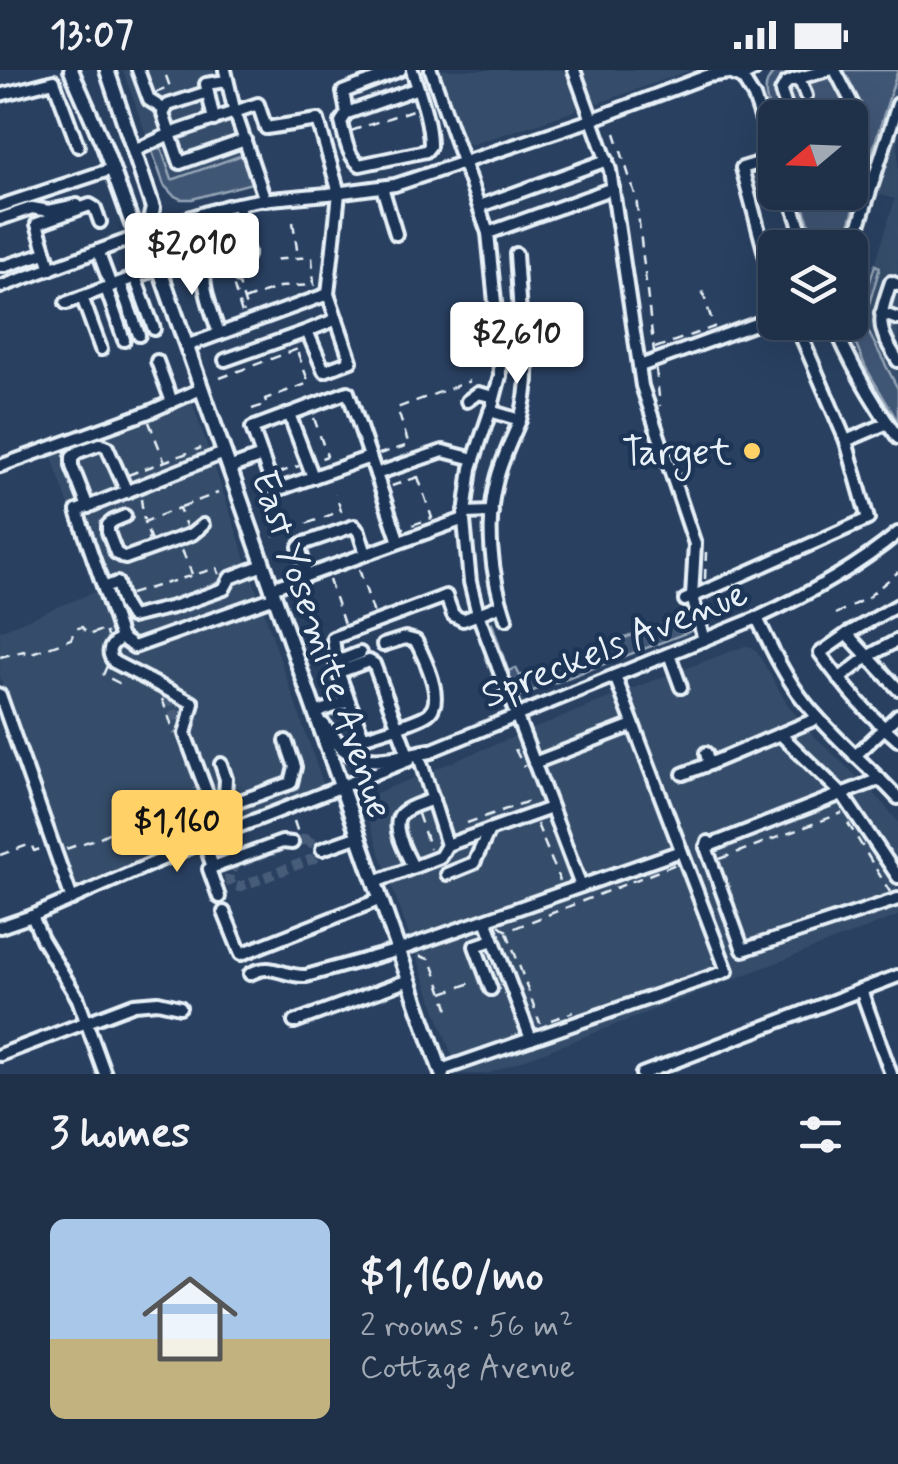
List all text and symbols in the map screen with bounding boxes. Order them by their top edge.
text: 13:07 [50,11,134,60]
north arrow [758,100,868,210]
map controls [758,100,868,340]
pin: $2,010 [111,213,273,298]
text: $2,010 [147,224,237,266]
button: layers [758,230,868,340]
pin: $2,610 [436,302,598,387]
text: $2,610 [472,313,562,355]
place label: Target [622,429,732,482]
marker: Target [741,440,763,462]
street label: East Yosemite Avenue [238,464,403,825]
street label: Spreckels Avenue [474,570,755,721]
pin: $1,160 [96,790,258,875]
text: $1,160 [134,801,220,843]
text: 3 homes [50,1107,190,1162]
icon: filters [793,1107,848,1162]
text: $1,160/mo [360,1250,544,1305]
icon: home [130,1259,250,1379]
text: 2 rooms · 56 m² [360,1305,573,1347]
text: Cottage Avenue [360,1347,575,1389]

